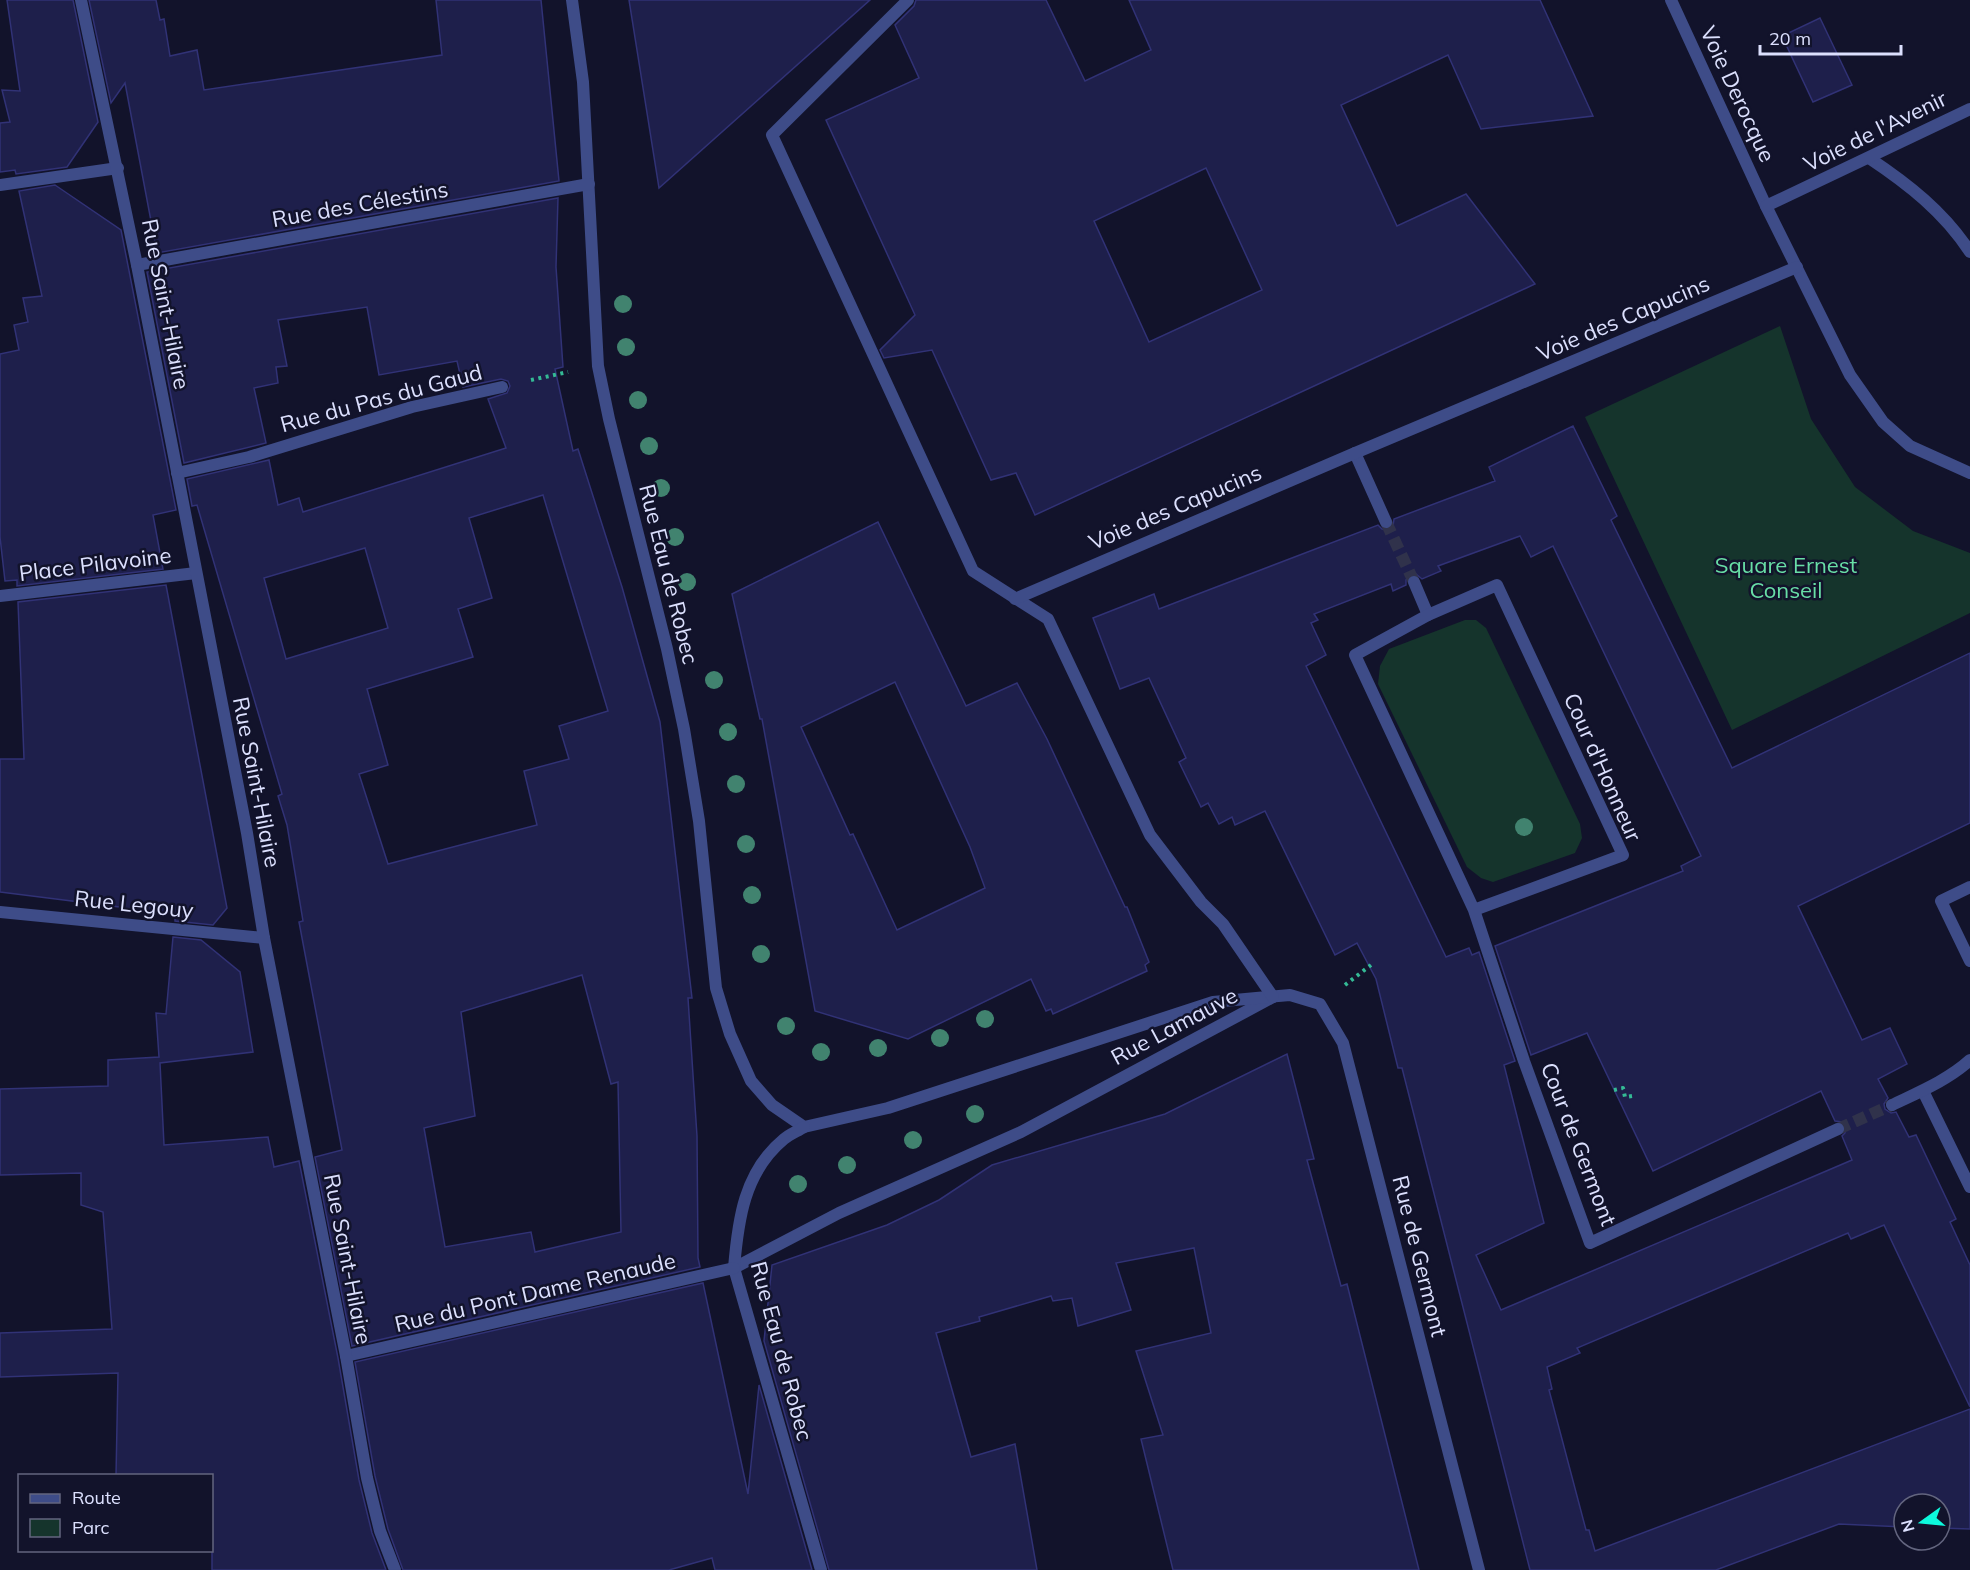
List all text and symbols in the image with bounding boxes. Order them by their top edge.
scale bar [1760,18,1901,56]
street label: Voie Derocque [1694,22,1782,166]
text: 20 m [1769,27,1811,50]
street label: Voie de l'Avenir [1799,84,1951,178]
street label: Rue des Célestins [270,175,450,233]
street label: Rue Saint-Hilaire [136,216,196,392]
street label: Voie des Capucins [1532,269,1714,367]
street label: Rue du Pas du Gaud [277,358,485,438]
street label: Voie des Capucins [1084,458,1266,556]
street label: Rue Eau de Robec [633,481,705,667]
street label: Place Pilavoine [17,541,173,587]
park label: Square Ernest Conseil [1715,551,1858,604]
street label: Cour d'Honneur [1558,689,1648,845]
street label: Rue Saint-Hilaire [227,694,287,870]
street label: Rue Legouy [73,884,195,924]
street label: Rue Lamauve [1106,981,1242,1071]
street label: Cour de Germont [1535,1058,1623,1230]
street label: Rue Saint-Hilaire [318,1171,378,1347]
street label: Rue de Germont [1386,1173,1454,1340]
street label: Rue du Pont Dame Renaude [392,1246,678,1338]
street label: Rue Eau de Robec [745,1258,819,1444]
legend [18,1474,213,1552]
text: Route [72,1486,121,1509]
north arrow [1892,1492,1952,1552]
text: Parc [72,1516,110,1539]
text: N [1896,1517,1919,1534]

